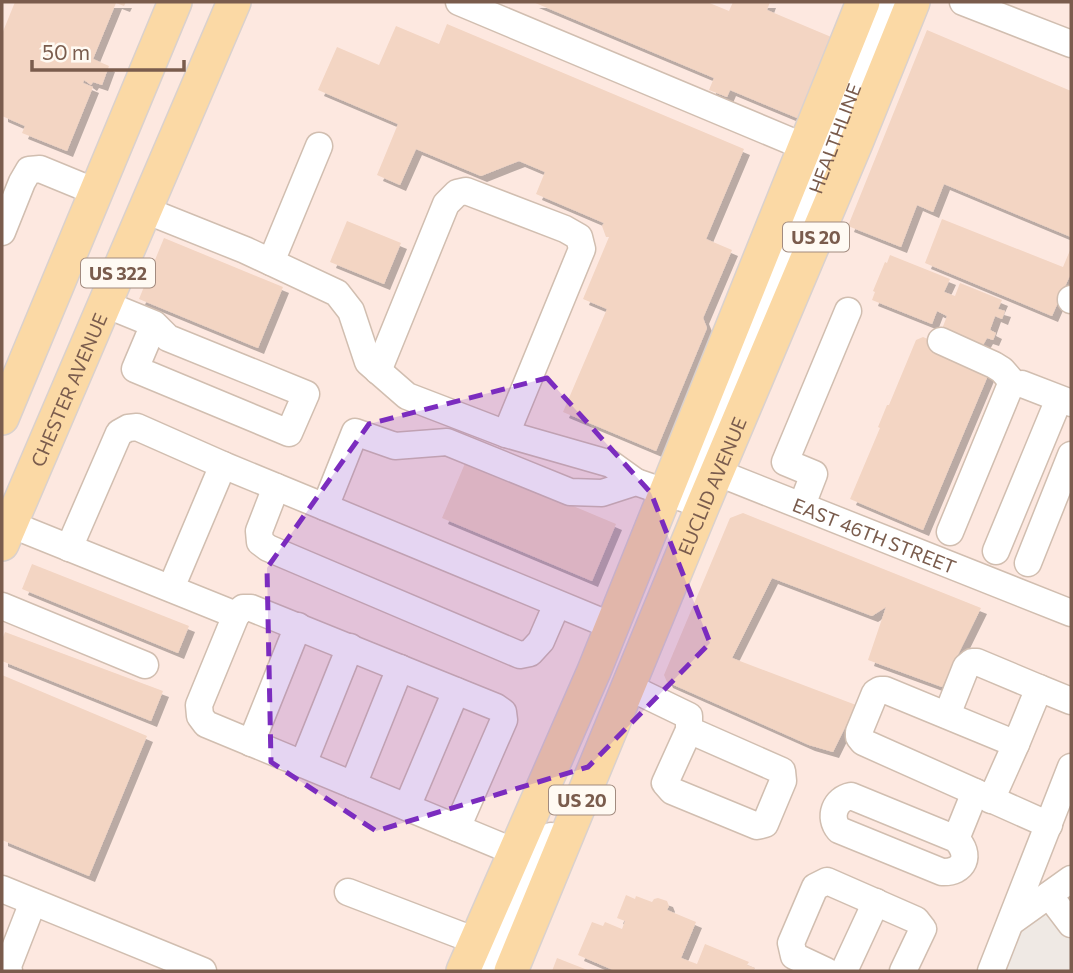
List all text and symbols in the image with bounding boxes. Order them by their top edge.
scale bar [32,28,184,72]
text: 50 m [42,39,90,64]
street label: HEALTHLINE [803,80,865,197]
road number: US 20 [783,222,849,251]
road number: US 322 [81,258,155,288]
street label: CHESTER AVENUE [25,309,111,470]
street label: EUCLID AVENUE [672,413,750,558]
street label: EAST 46TH STREET [790,492,960,578]
road number: US 20 [549,786,615,814]

